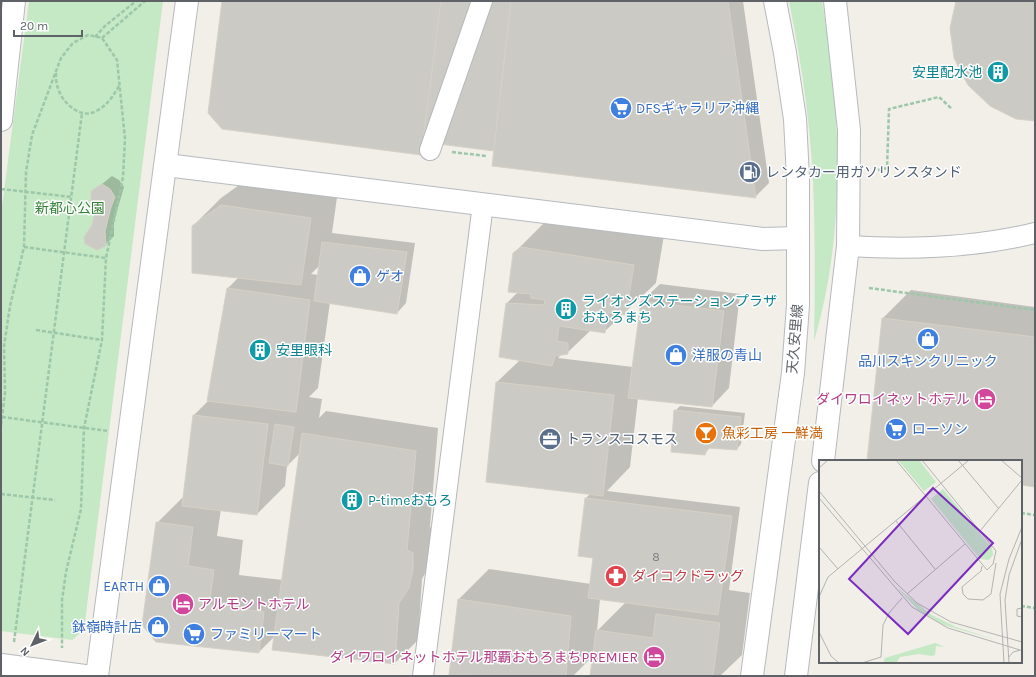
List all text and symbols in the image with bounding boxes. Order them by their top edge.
scale bar [14,12,82,38]
text: 20 m [20,19,48,33]
building icon: 安里配水池 [985,59,1011,85]
place label: 安里配水池 [912,64,982,81]
supermarket icon: DFSギャラリア沖縄 [608,95,634,121]
place label: DFSギャラリア沖縄 [636,100,759,117]
fuel station icon: レンタカー用ガソリンスタンド [737,159,763,185]
place label: レンタカー用ガソリンスタンド [766,164,962,181]
park label: 新都心公園 [35,200,105,217]
shop icon: ゲオ [347,263,373,289]
place label: ゲオ [376,268,404,285]
place label: ライオンズステーションプラザ おもろまち [582,293,777,326]
building icon: ライオンズステーションプラザ おもろまち [553,296,579,322]
street label: 天久安里線 [783,303,807,375]
shop icon: 品川スキンクリニック [915,326,941,352]
building icon: 安里眼科 [247,337,273,363]
place label: 安里眼科 [276,342,332,359]
shop icon: 洋服の青山 [663,342,689,368]
place label: 洋服の青山 [692,347,762,364]
place label: 品川スキンクリニック [858,353,998,370]
hotel icon: ダイワロイネットホテル [972,386,998,412]
place label: ダイワロイネットホテル [816,391,970,408]
supermarket icon: ローソン [883,416,909,442]
bar icon: 魚彩工房 一鮮満 [693,420,719,446]
place label: ローソン [912,421,968,438]
place label: 魚彩工房 一鮮満 [722,425,823,442]
office icon: トランスコスモス [537,426,563,452]
place label: トランスコスモス [566,431,678,448]
inset map [819,460,1022,663]
building icon: P-timeおもろ [339,487,365,513]
place label: P-timeおもろ [368,492,452,509]
house number: 8 [652,550,660,564]
pharmacy icon: ダイコクドラッグ [603,563,629,589]
place label: ダイコクドラッグ [632,568,744,585]
shop icon: EARTH [146,573,172,599]
place label: EARTH [103,578,144,595]
hotel icon: アルモントホテル [170,591,196,617]
place label: アルモントホテル [198,596,310,613]
shop icon: 鉢嶺時計店 [145,614,171,640]
place label: 鉢嶺時計店 [72,619,142,636]
supermarket icon: ファミリーマート [181,621,207,647]
north arrow [12,625,52,665]
place label: ファミリーマート [210,626,322,643]
text: N [18,644,32,659]
hotel icon: ダイワロイネットホテル那覇おもろまちPREMIER [641,644,667,670]
place label: ダイワロイネットホテル那覇おもろまちPREMIER [330,649,638,666]

